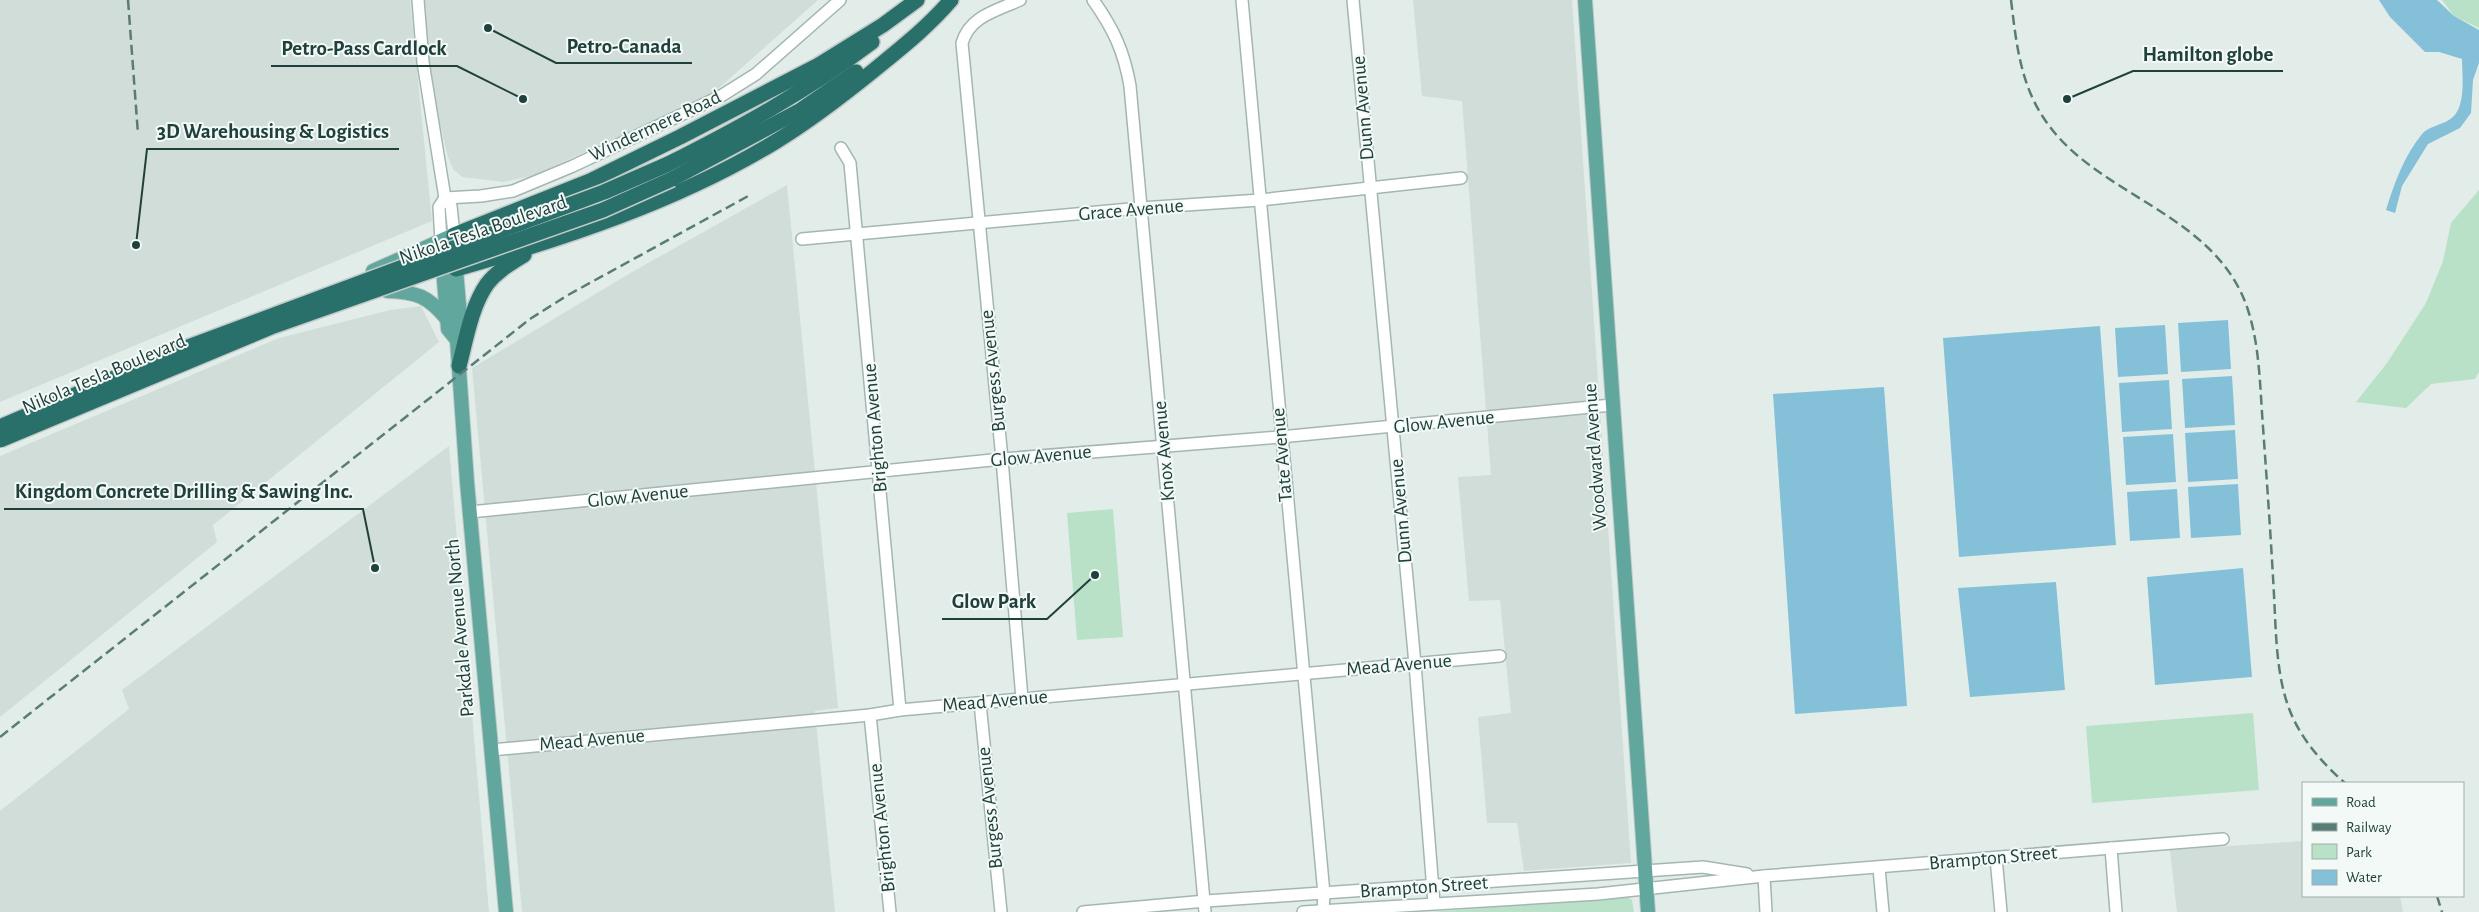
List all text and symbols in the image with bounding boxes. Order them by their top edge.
callout: Petro-Canada [556,27,692,63]
callout: Petro-Pass Cardlock [271,30,457,66]
callout: Hamilton globe [2133,35,2283,71]
text: Petro-Canada [566,36,682,57]
text: Petro-Pass Cardlock [281,38,447,59]
text: Hamilton globe [2143,44,2274,65]
street label: Dunn Avenue [1348,55,1378,161]
street label: Windermere Road [586,87,724,165]
callout: 3D Warehousing & Logistics [147,113,399,149]
text: 3D Warehousing & Logistics [157,121,389,142]
street label: Nikola Tesla Boulevard [397,192,569,268]
street label: Grace Avenue [1078,195,1184,225]
street label: Burgess Avenue [977,309,1009,433]
street label: Nikola Tesla Boulevard [19,330,189,418]
street label: Brighton Avenue [859,363,891,493]
street label: Woodward Avenue [1580,383,1610,531]
street label: Knox Avenue [1150,400,1178,502]
street label: Tate Avenue [1268,407,1296,503]
street label: Glow Avenue [1393,407,1495,437]
street label: Glow Avenue [990,442,1092,470]
street label: Dunn Avenue [1386,458,1416,564]
callout: Kingdom Concrete Drilling & Sawing Inc. [4,473,363,509]
text: Kingdom Concrete Drilling & Sawing Inc. [15,481,353,502]
street label: Glow Avenue [587,481,689,511]
street label: Parkdale Avenue North [442,538,478,718]
callout: Glow Park [942,583,1047,619]
text: Glow Park [952,591,1037,612]
street label: Mead Avenue [1345,650,1453,680]
street label: Mead Avenue [941,686,1049,716]
street label: Mead Avenue [538,725,646,755]
street label: Burgess Avenue [974,746,1006,870]
street label: Brighton Avenue [865,762,899,894]
legend [2302,782,2464,897]
text: Road [2346,795,2376,810]
text: Railway [2346,820,2392,835]
street label: Brampton Street [1928,842,2058,874]
text: Park [2346,845,2372,860]
text: Water [2346,870,2382,885]
street label: Brampton Street [1359,873,1489,901]

